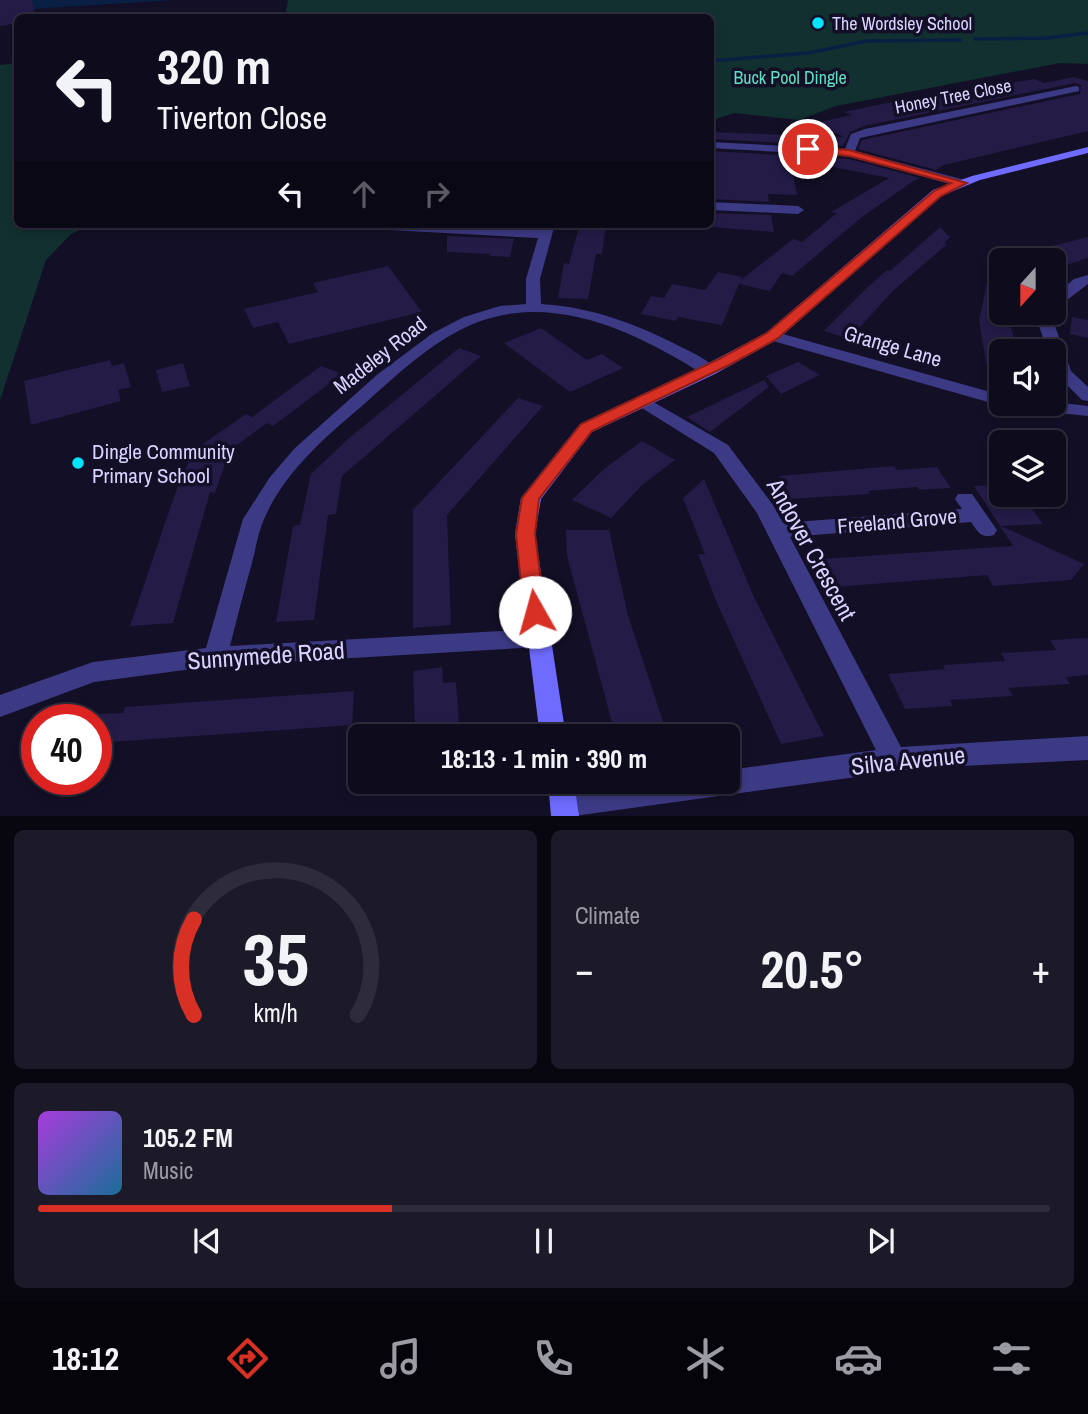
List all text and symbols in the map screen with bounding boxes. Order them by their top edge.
place label: The Wordsley School [832,11,972,36]
marker: The Wordsley School [810,15,826,31]
text: 320 m [157,33,271,99]
icon: left [42,42,133,133]
park label: Buck Pool Dingle [733,65,847,90]
street label: Honey Tree Close [893,72,1013,120]
text: Tiverton Close [157,96,327,139]
pin [778,119,838,179]
icon: arrive [789,130,827,168]
icon: left [272,175,310,213]
icon: ahead [345,175,383,213]
icon: right [418,175,456,213]
north arrow [989,248,1066,326]
map controls [989,248,1066,507]
street label: Madeley Road [327,309,433,401]
street label: Grange Lane [841,318,945,374]
button: sound [989,339,1066,416]
button: layers [989,430,1066,507]
place label: Dingle Community Primary School [92,437,235,490]
marker: Dingle Community Primary School [70,455,86,471]
street label: Andover Crescent [759,471,864,626]
street label: Freeland Grove [836,501,958,541]
position arrow [498,575,572,649]
street label: Sunnymede Road [186,634,346,676]
speed limit sign: 40 [21,704,112,795]
street label: Silva Avenue [849,738,967,782]
text: 18:13 · 1 min · 390 m [441,741,647,776]
text: Climate [575,900,640,931]
text: 35 [242,911,309,1009]
text: 20.5° [761,934,864,1004]
text: − [575,944,593,995]
text: + [1032,944,1050,995]
text: km/h [253,996,298,1030]
text: 105.2 FM [143,1120,233,1155]
text: Music [143,1155,193,1186]
icon: previous [188,1222,226,1260]
icon: pause [525,1222,563,1260]
icon: next [862,1222,900,1260]
icon: directions [223,1334,272,1383]
icon: music [376,1334,425,1383]
icon: phone [529,1334,578,1383]
icon: climate [681,1334,730,1383]
icon: car [834,1334,883,1383]
icon: filters [987,1334,1036,1383]
text: 18:12 [52,1337,119,1380]

